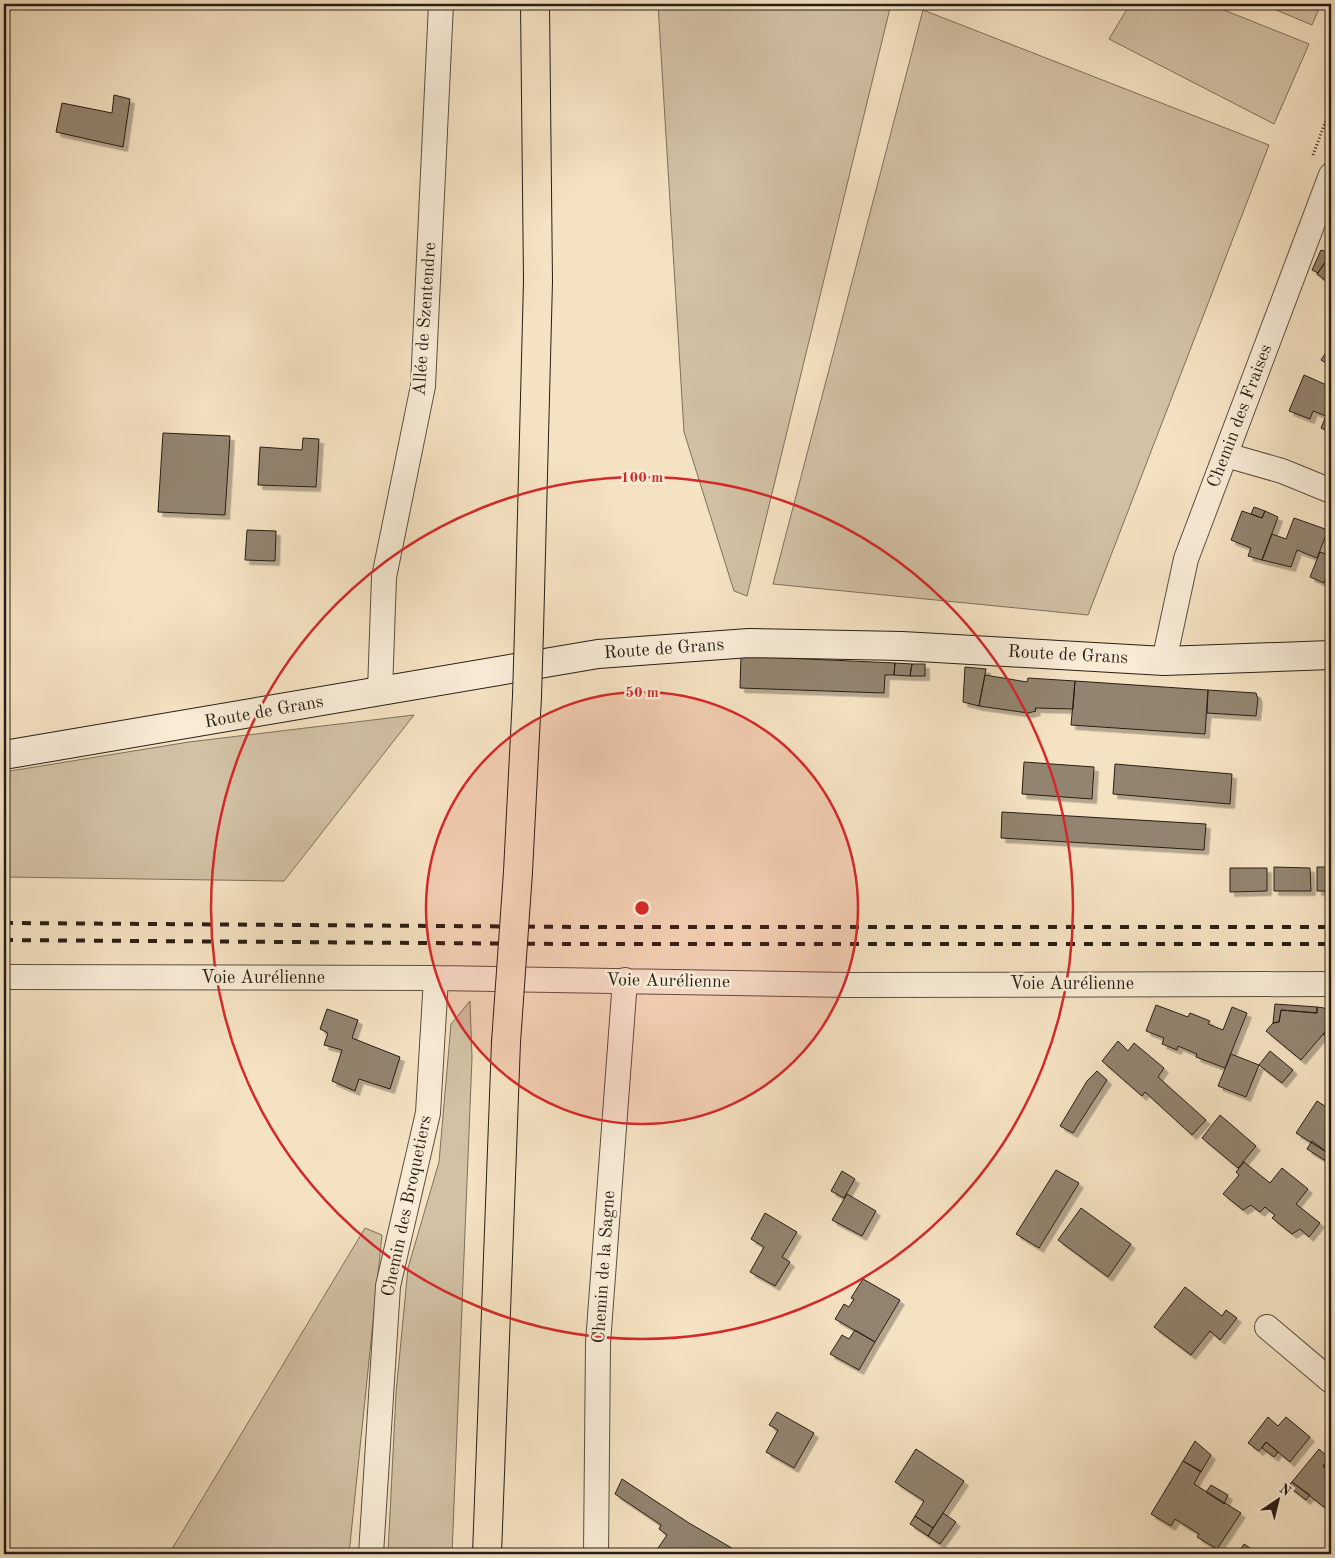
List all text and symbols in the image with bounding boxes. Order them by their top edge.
street label: Allée de Szentendre [411,241,439,397]
street label: Chemin des Fraises [1204,342,1276,490]
text: 100 m [621,471,663,486]
street label: Route de Grans [603,636,725,662]
street label: Route de Grans [1007,643,1129,667]
text: 50 m [625,686,659,701]
street label: Route de Grans [203,693,325,731]
centre of rings [633,899,651,917]
street label: Voie Aurélienne [201,969,325,987]
street label: Voie Aurélienne [606,971,730,991]
street label: Voie Aurélienne [1010,975,1134,993]
street label: Chemin des Broquetiers [379,1114,435,1298]
street label: Chemin de la Sagne [590,1190,618,1344]
north arrow [1252,1476,1302,1526]
text: N [1276,1481,1294,1499]

